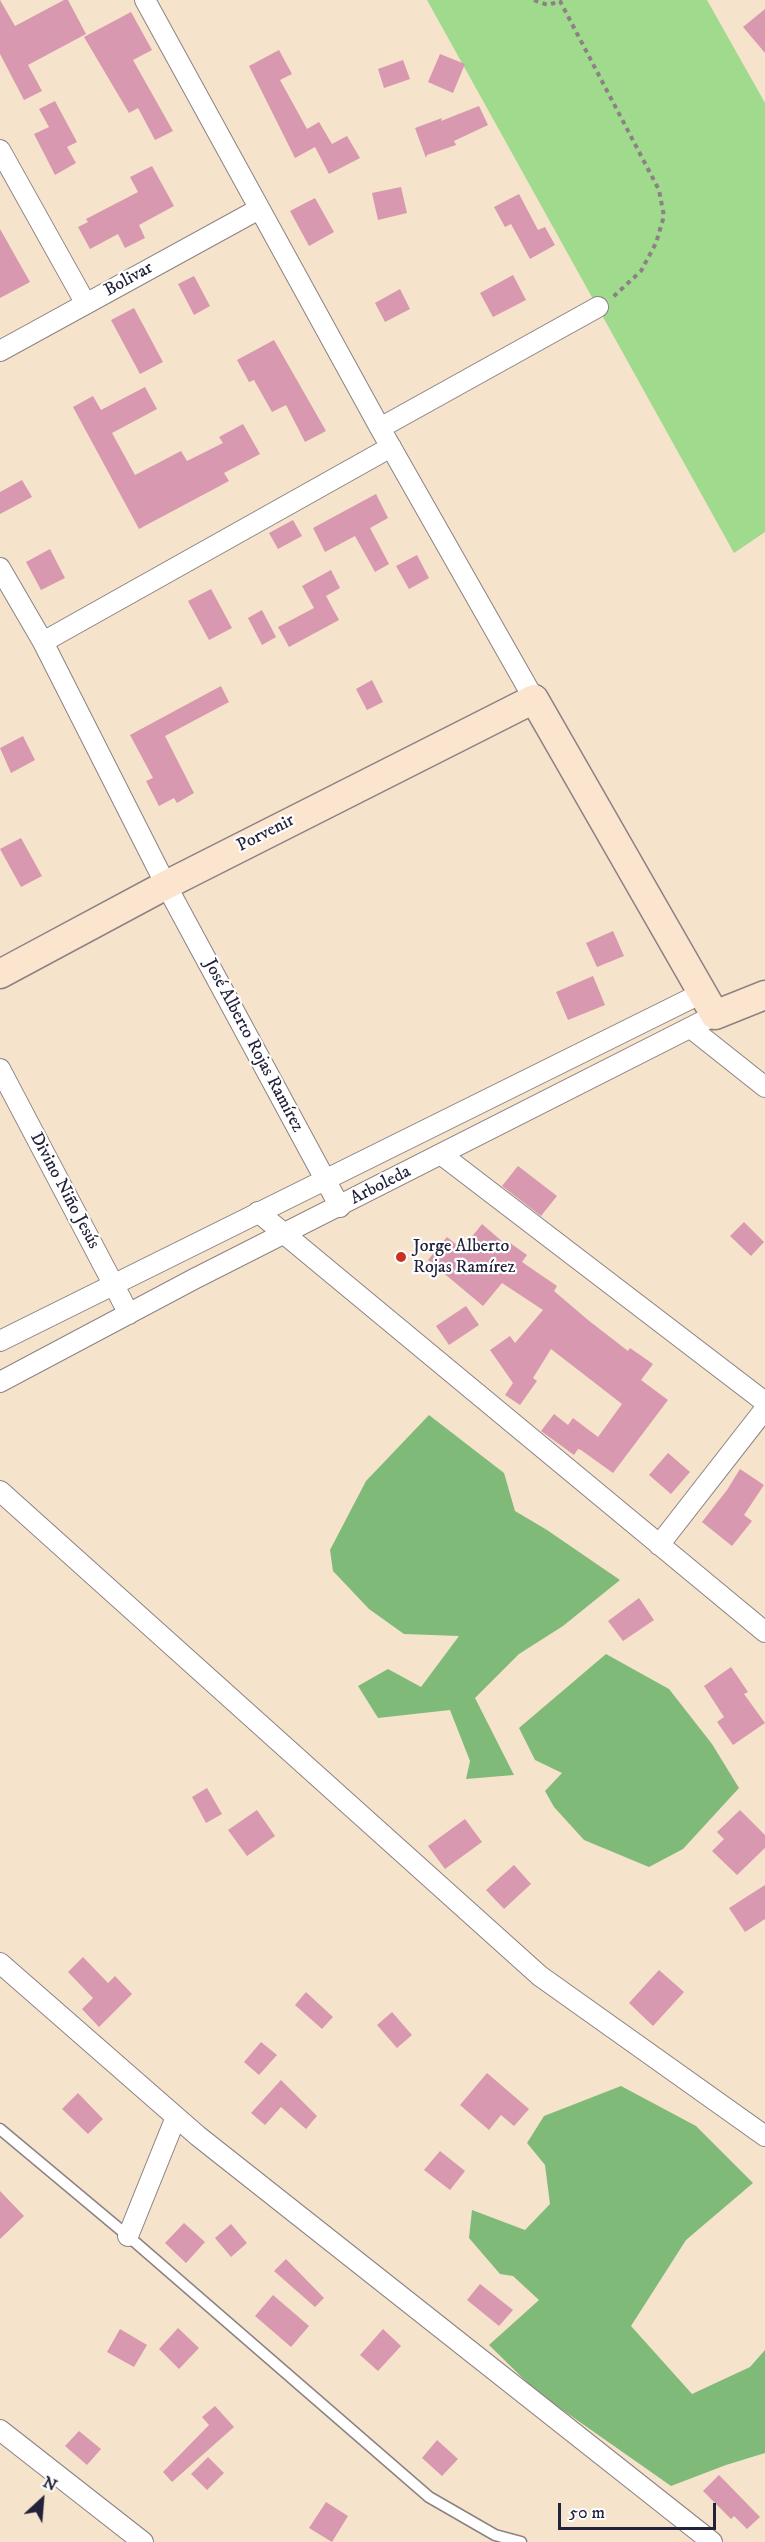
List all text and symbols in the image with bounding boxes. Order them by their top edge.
street label: Bolivar [101,258,157,302]
street label: Porvenir [234,810,298,858]
street label: José Alberto Rojas Ramírez [198,956,308,1136]
street label: Divino Niño Jesús [24,1129,104,1253]
street label: Arboleda [347,1162,415,1210]
place label: Jorge Alberto Rojas Ramírez [413,1236,515,1278]
marker: Jorge Alberto Rojas Ramírez [394,1250,408,1264]
north arrow [12,2470,72,2530]
text: N [40,2472,60,2496]
scale bar [561,2491,718,2529]
text: 50 m [569,2502,605,2524]

